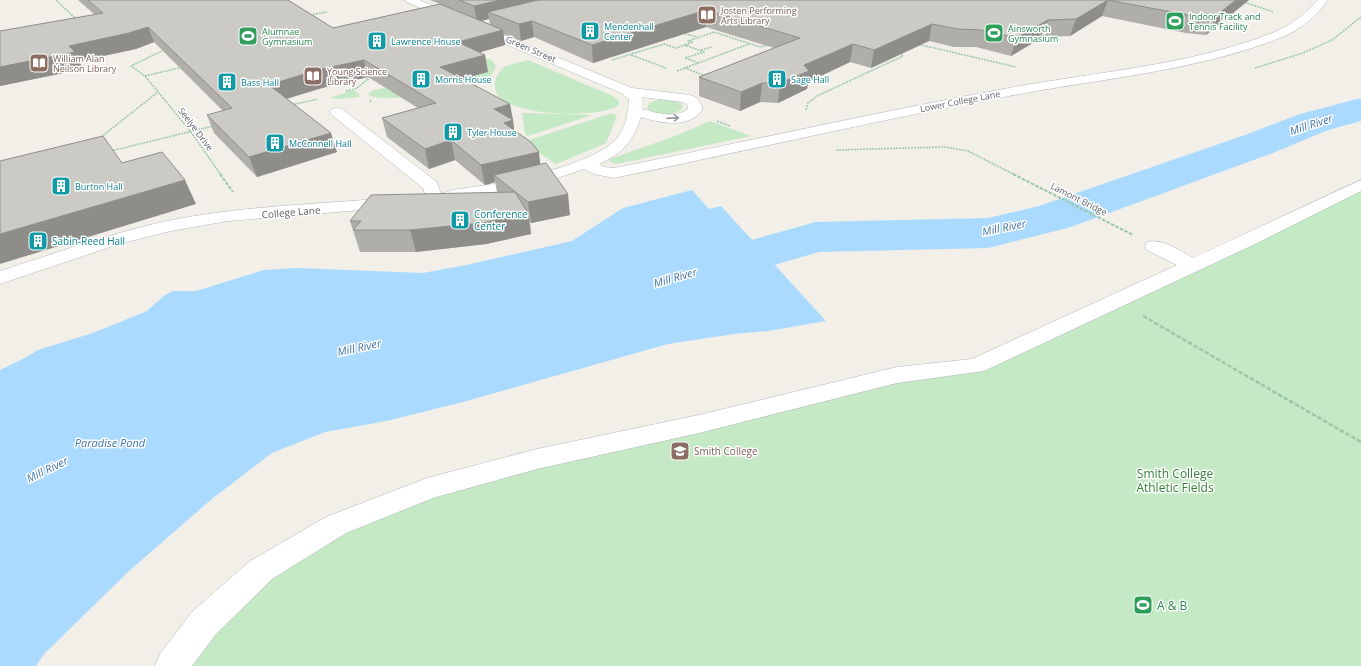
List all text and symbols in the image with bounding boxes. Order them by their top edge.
library icon: Josten Performing Arts Library [696,4,718,26]
place label: Josten Performing Arts Library [720,4,797,27]
sports icon: Indoor Track and Tennis Facility [1164,10,1186,32]
place label: Indoor Track and Tennis Facility [1189,10,1260,33]
building icon: Mendenhall Center [579,20,601,42]
place label: Mendenhall Center [604,20,654,43]
sports icon: Ainsworth Gymnasium [983,22,1005,44]
place label: Ainsworth Gymnasium [1008,22,1058,45]
sports icon: Alumnae Gymnasium [237,25,259,47]
place label: Alumnae Gymnasium [262,25,312,48]
building icon: Lawrence House [366,30,388,52]
street label: Green Street [504,33,558,65]
place label: Lawrence House [391,35,461,48]
library icon: William Alan Neilson Library [28,52,50,74]
place label: William Alan Neilson Library [53,52,117,75]
library icon: Young Science Library [302,65,324,87]
place label: Young Science Library [327,65,387,88]
building icon: Morris House [410,68,432,90]
building icon: Sage Hall [766,68,788,90]
building icon: Bass Hall [216,71,238,93]
place label: Morris House [435,73,492,86]
place label: Sage Hall [791,73,829,86]
place label: Bass Hall [241,76,279,89]
street label: Lower College Lane [919,87,1001,115]
street label: Seelye Drive [175,105,217,153]
water label: Mill River [1288,110,1335,138]
one-way arrow [666,114,679,121]
building icon: Tyler House [442,121,464,143]
place label: Tyler House [467,126,517,139]
building icon: McConnell Hall [264,132,286,154]
place label: McConnell Hall [289,137,352,150]
building icon: Burton Hall [50,175,72,197]
street label: Lamont Bridge [1049,179,1109,219]
place label: Burton Hall [75,180,123,193]
street label: College Lane [261,202,321,222]
place label: Conference Center [474,207,528,233]
building icon: Conference Center [449,209,471,231]
water label: Mill River [981,215,1028,239]
building icon: Sabin-Reed Hall [27,230,49,252]
place label: Sabin-Reed Hall [52,234,125,248]
water label: Mill River [652,263,699,290]
water label: Mill River [336,335,383,359]
water label: Paradise Pond [75,435,146,450]
school or university icon: Smith College [669,440,691,462]
place label: Smith College [694,444,758,458]
water label: Mill River [24,452,71,485]
park label: Smith College Athletic Fields [1136,465,1214,496]
sports icon: A & B [1132,594,1154,616]
place label: A & B [1157,597,1188,614]

